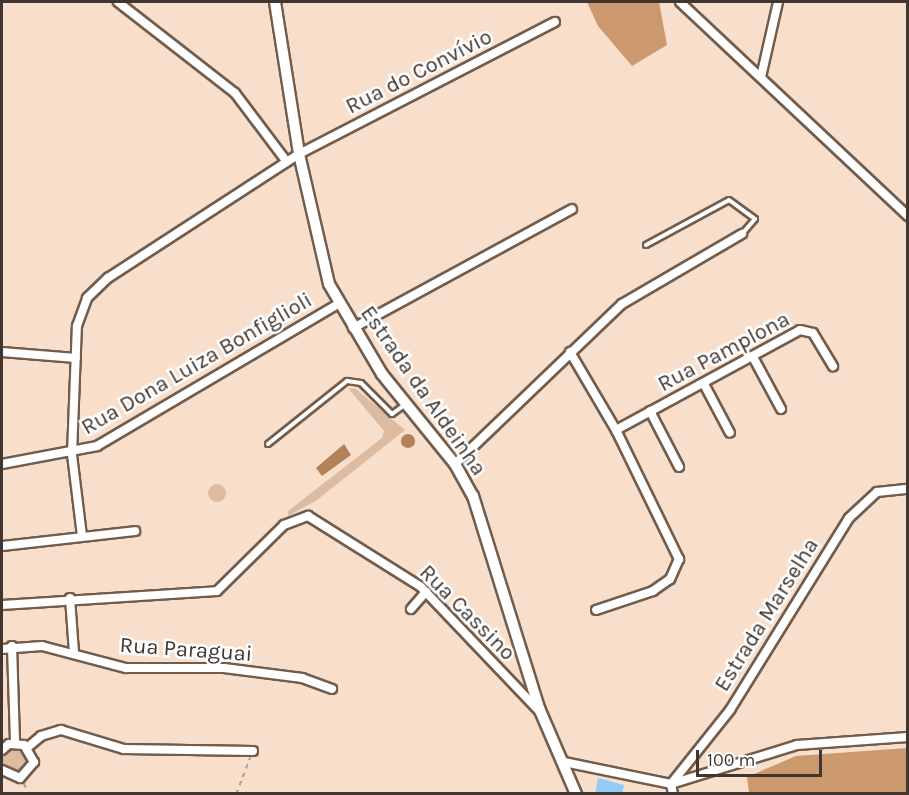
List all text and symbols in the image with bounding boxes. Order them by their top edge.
street label: Rua do Convívio [342,24,496,120]
street label: Rua Dona Luiza Bonfiglioli [77,287,317,441]
street label: Estrada da Aldeinha [354,301,492,481]
street label: Rua Pamplona [654,306,794,398]
street label: Estrada Marselha [709,533,825,697]
street label: Rua Cassino [414,560,520,666]
street label: Rua Paraguai [119,632,253,668]
scale bar [699,738,825,776]
text: 100 m [707,749,755,771]

